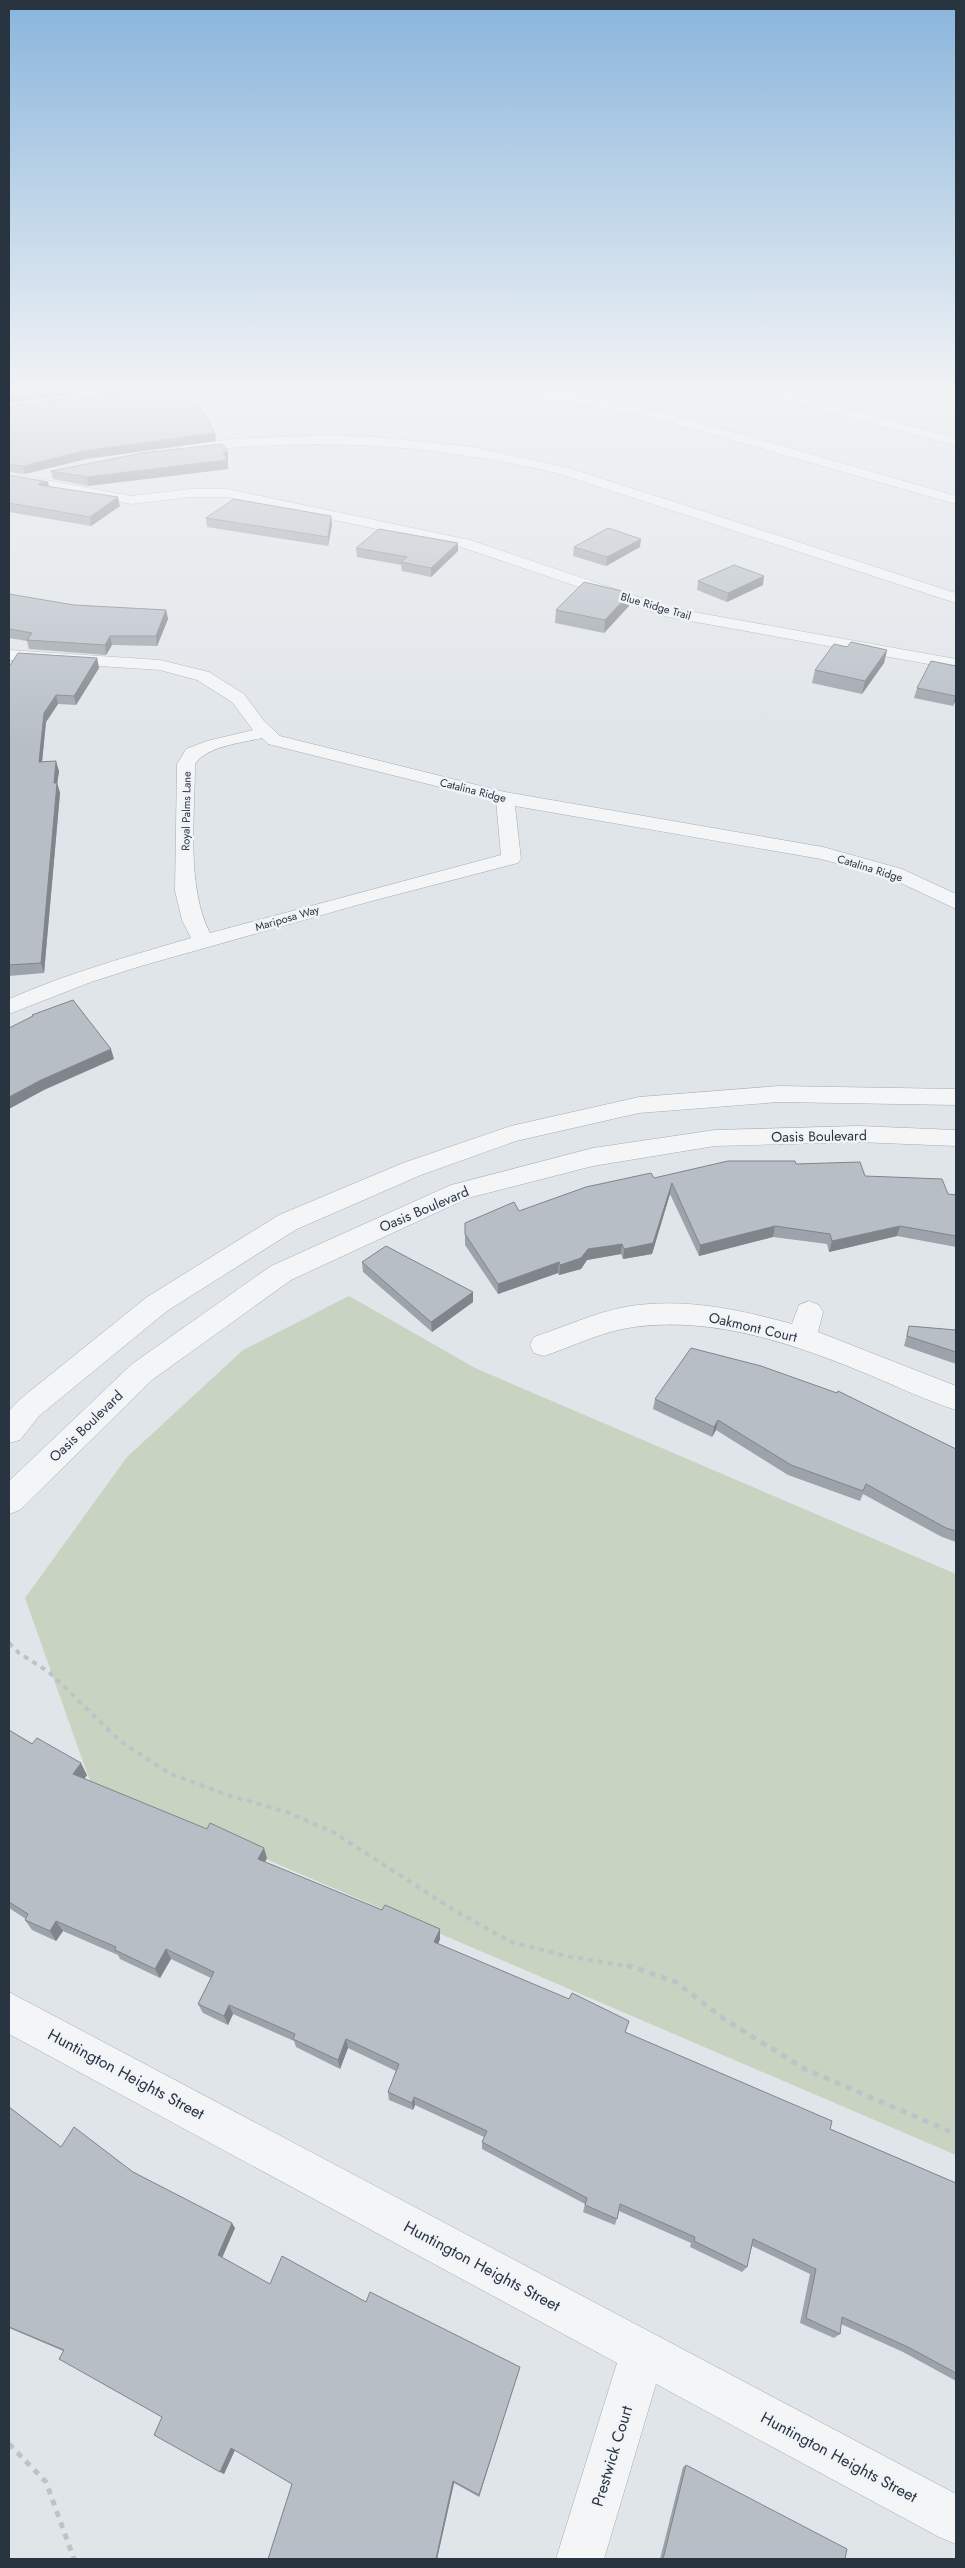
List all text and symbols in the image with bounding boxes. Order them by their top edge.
street label: Blue Ridge Trail [619,588,693,624]
street label: Royal Palms Lane [177,771,195,851]
street label: Catalina Ridge [438,774,508,806]
street label: Catalina Ridge [835,850,905,886]
street label: Mariposa Way [253,901,321,935]
street label: Oasis Boulevard [771,1125,867,1147]
street label: Oasis Boulevard [376,1181,472,1237]
street label: Oakmont Court [707,1307,800,1347]
street label: Oasis Boulevard [45,1386,127,1466]
street label: Huntington Heights Street [44,2023,208,2125]
street label: Huntington Heights Street [400,2215,564,2317]
street label: Prestwick Court [586,2403,638,2509]
street label: Huntington Heights Street [757,2406,921,2508]

